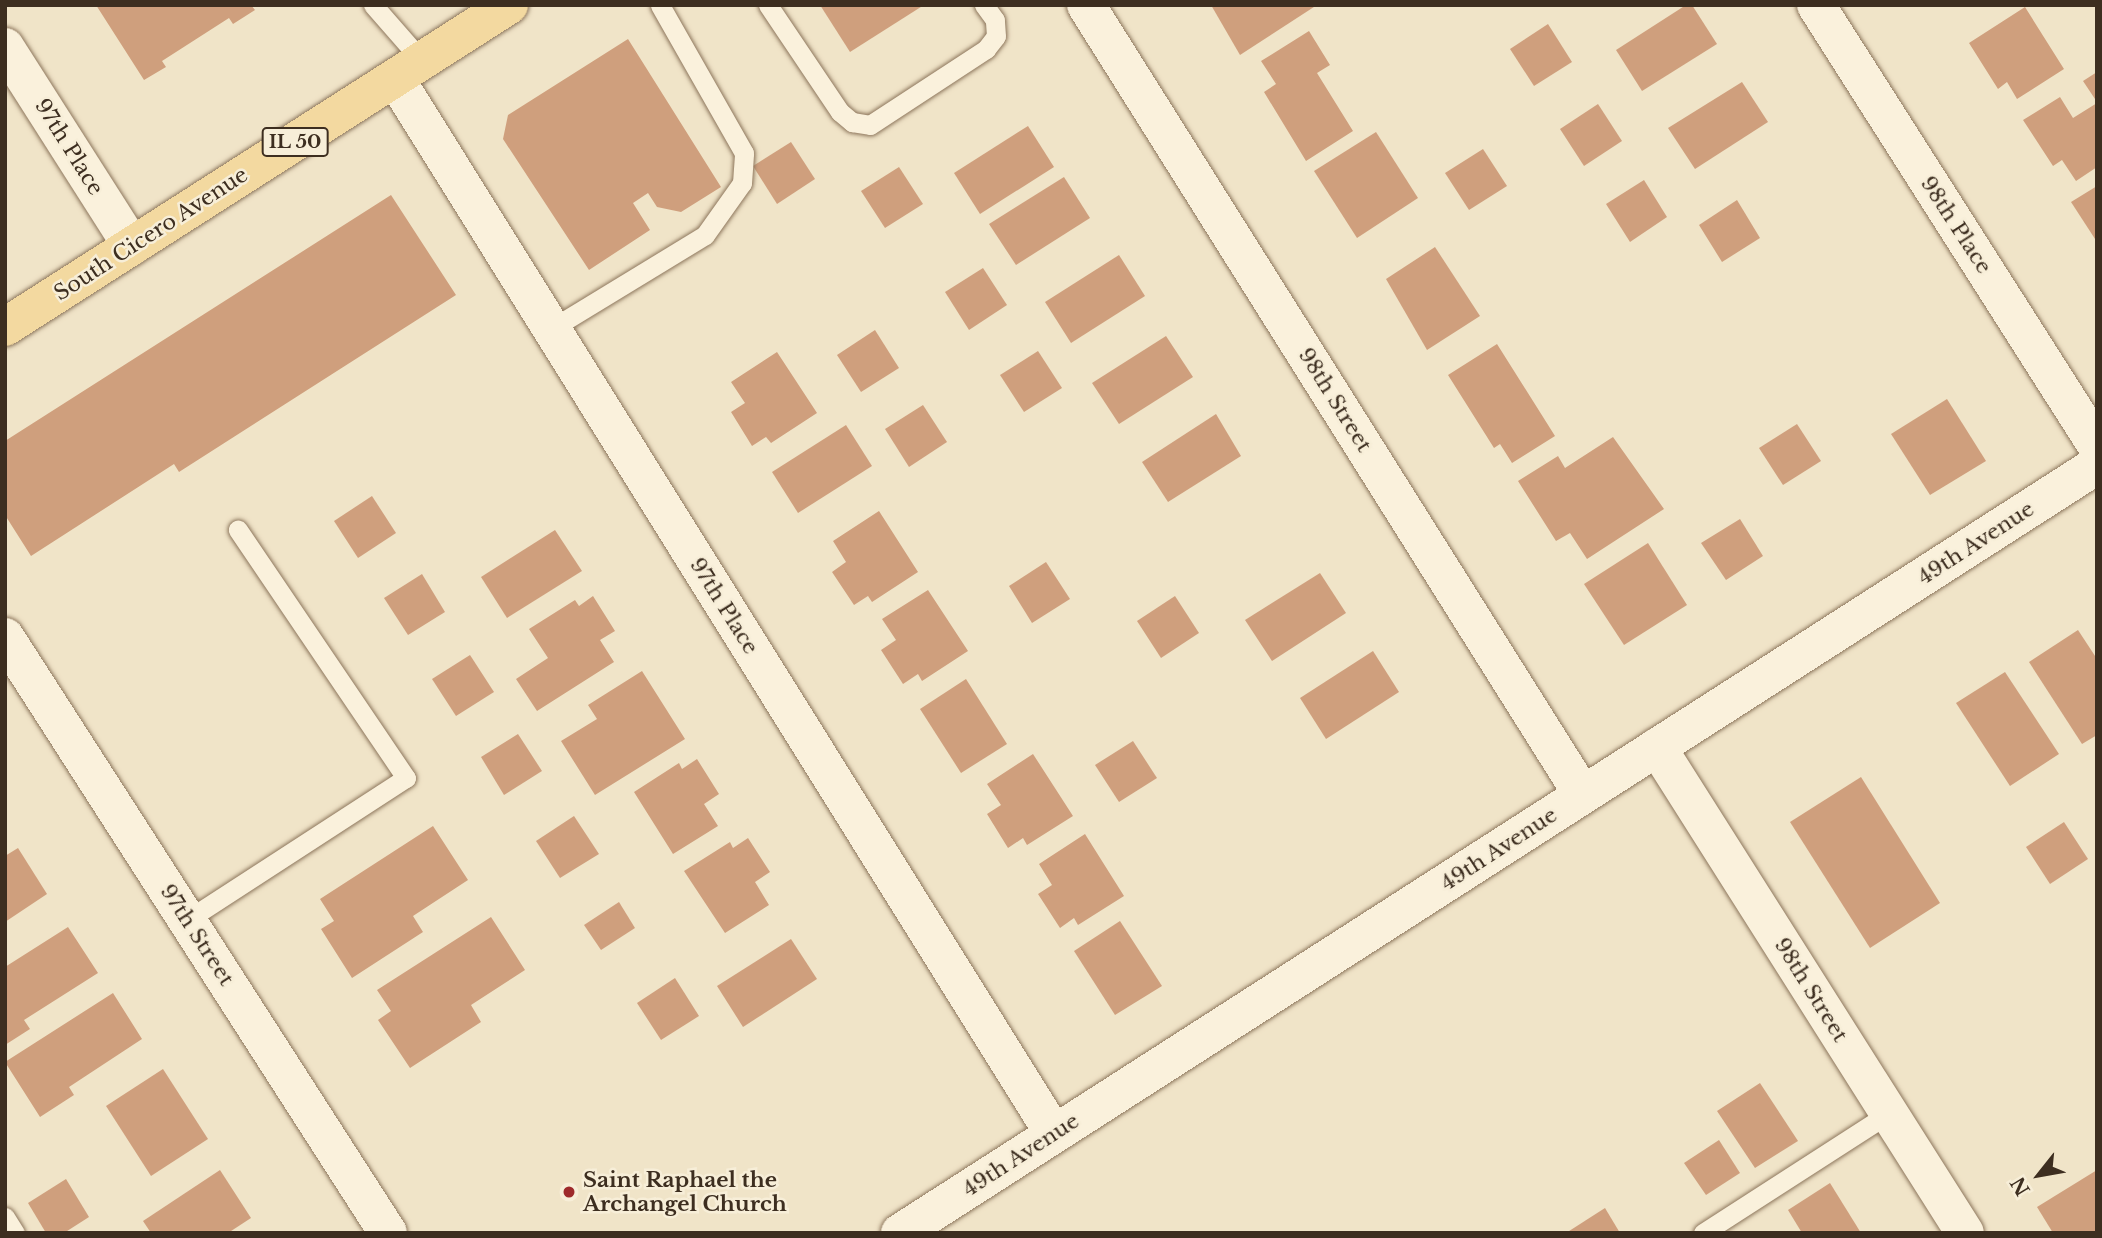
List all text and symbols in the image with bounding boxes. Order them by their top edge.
street label: 97th Place [30,94,108,200]
road number: IL 50 [260,126,330,158]
street label: South Cicero Avenue [49,162,253,306]
street label: 98th Place [1915,172,1997,278]
street label: 98th Street [1293,343,1377,457]
street label: 49th Avenue [1913,496,2039,590]
street label: 97th Place [685,553,763,659]
street label: 49th Avenue [1436,802,1562,896]
street label: 97th Street [155,880,239,990]
street label: 98th Street [1769,933,1853,1047]
street label: 49th Avenue [958,1108,1084,1202]
north arrow [2004,1140,2074,1210]
place label: Saint Raphael the Archangel Church [583,1167,787,1217]
text: N [2006,1172,2035,1200]
marker: Saint Raphael the Archangel Church [561,1184,577,1200]

